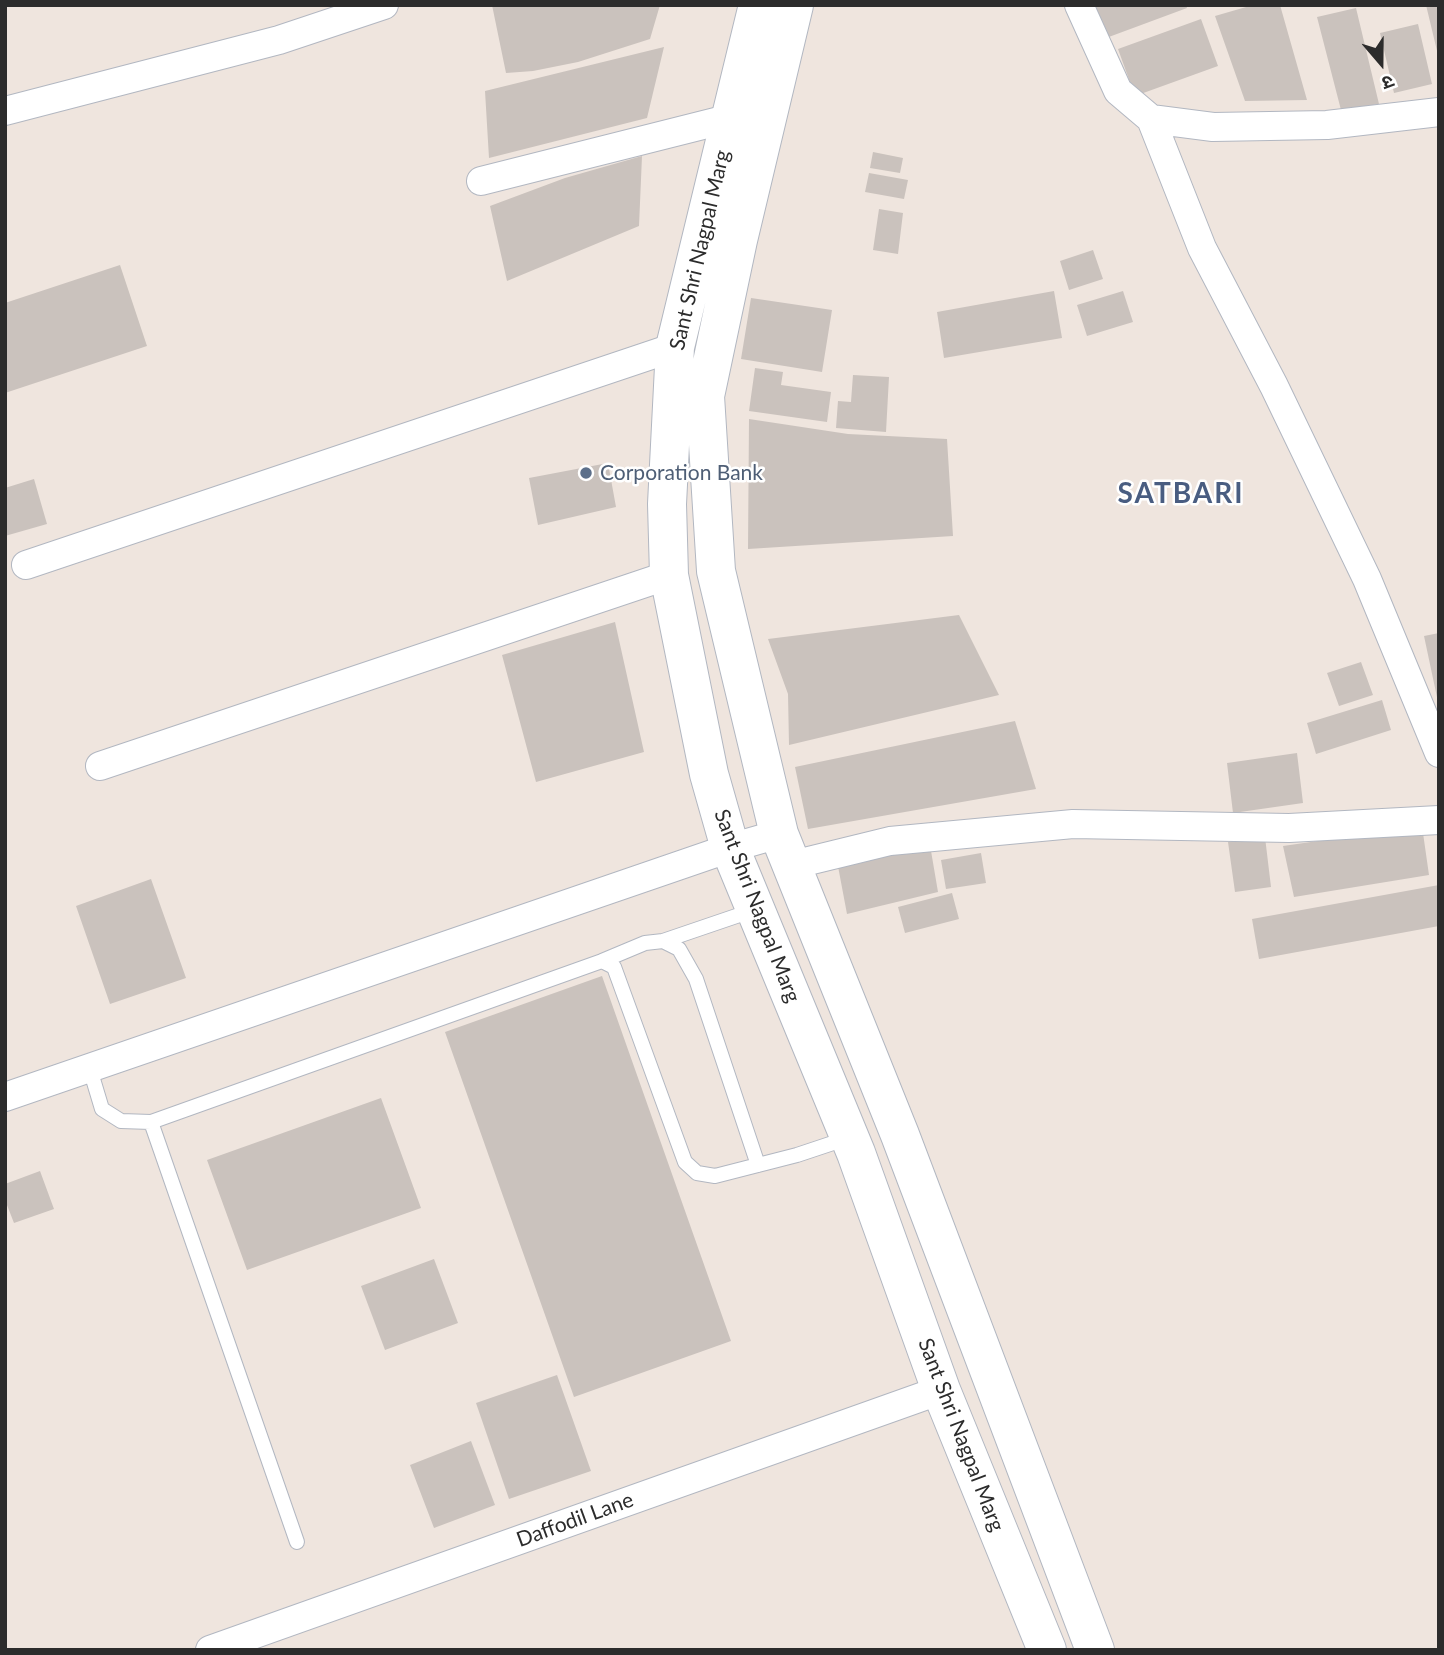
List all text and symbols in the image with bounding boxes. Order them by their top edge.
north arrow [1346,28,1416,98]
text: उ [1379,70,1398,96]
street label: Sant Shri Nagpal Marg [665,147,735,353]
place label: Corporation Bank [600,460,763,486]
marker: Corporation Bank [578,465,594,481]
district label: SATBARI [1118,477,1244,511]
street label: Sant Shri Nagpal Marg [709,806,805,1006]
street label: Sant Shri Nagpal Marg [913,1335,1009,1535]
street label: Daffodil Lane [513,1487,637,1553]

